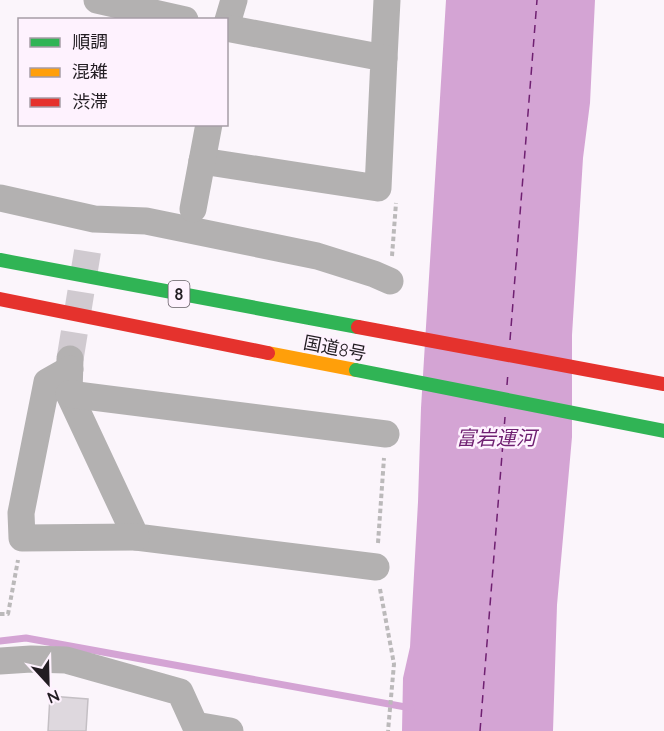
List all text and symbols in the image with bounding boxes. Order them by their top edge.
legend [18,18,228,126]
text: 順調 [72,30,108,53]
text: 混雑 [72,60,108,83]
text: 渋滞 [72,90,108,113]
road number: 8 [168,281,190,307]
street label: 国道8号 [302,331,368,365]
water label: 富岩運河 [456,425,540,450]
north arrow [18,653,78,713]
text: N [44,685,63,708]

